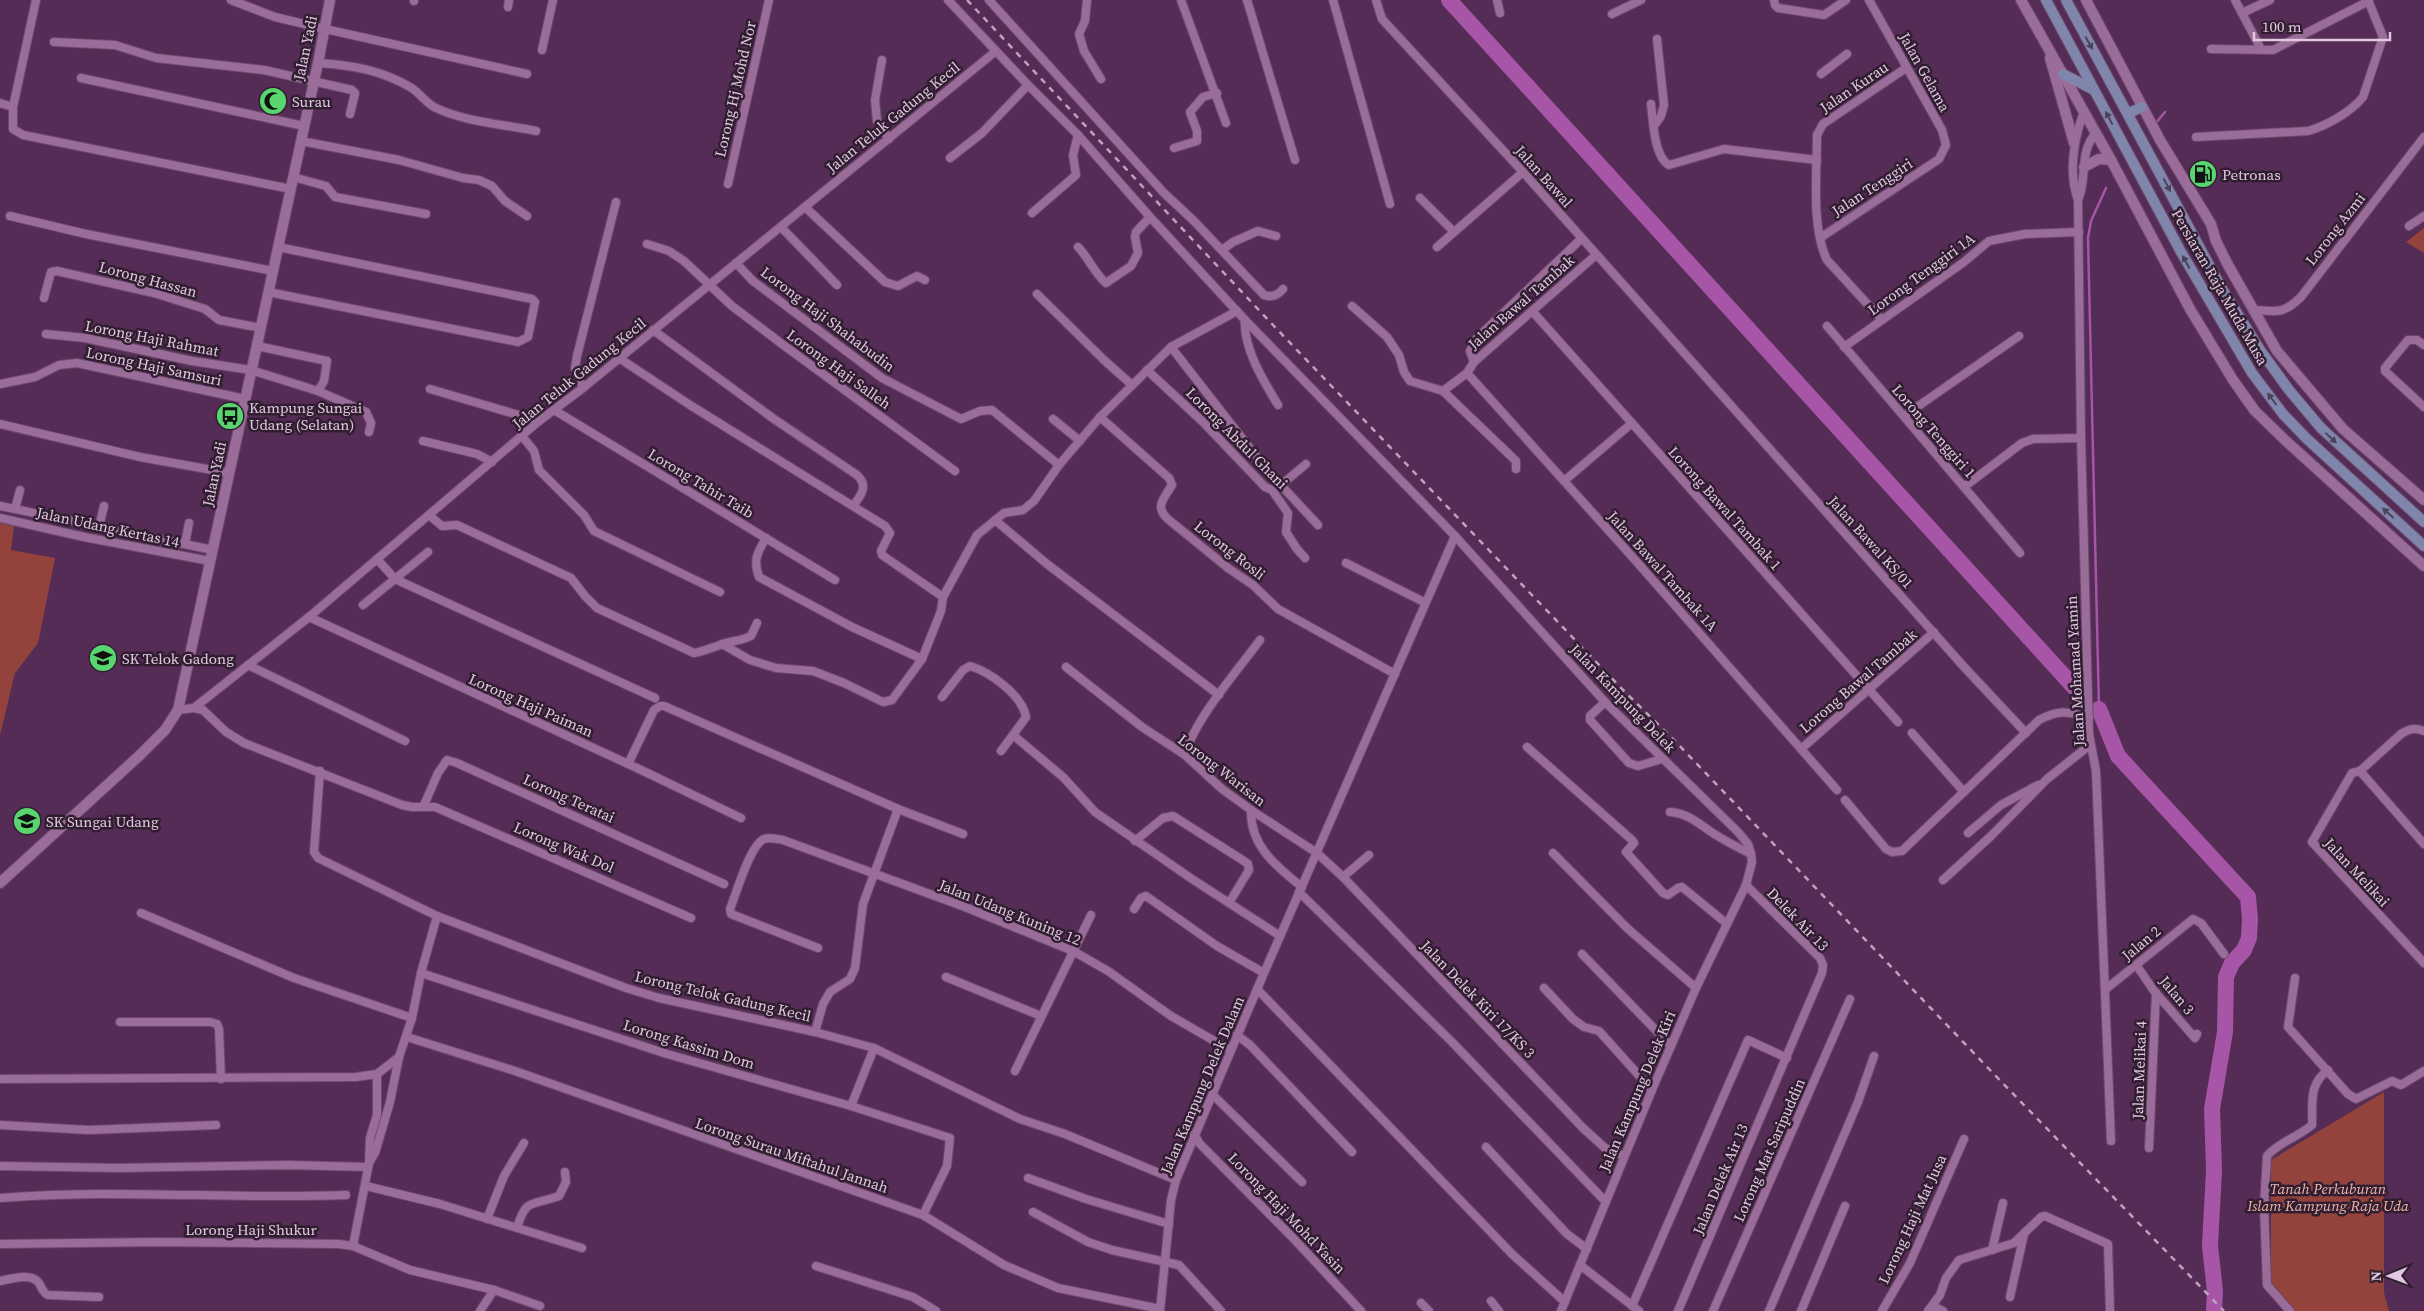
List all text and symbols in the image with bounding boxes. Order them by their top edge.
scale bar [2254,10,2390,42]
street label: Jalan Yadi [288,14,322,83]
text: 100 m [2262,16,2302,37]
street label: Lorong Hj Mohd Nor [709,18,761,159]
street label: Jalan Gelama [1894,28,1956,116]
one-way arrow [2085,36,2094,49]
street label: Jalan Teluk Gadung Kecil [821,56,965,178]
street label: Jalan Kurau [1815,56,1893,118]
mosque icon: Surau [258,86,288,116]
place label: Surau [292,91,331,112]
one-way arrow [2105,112,2114,125]
street label: Jalan Bawal [1510,139,1578,212]
street label: Jalan Tenggiri [1827,153,1916,222]
fuel station icon: Petronas [2188,159,2218,189]
place label: Petronas [2222,164,2281,185]
one-way arrow [2163,178,2171,193]
street label: Lorong Azmi [2300,188,2370,270]
street label: Persiaran Raja Muda Musa [2167,205,2274,369]
street label: Lorong Tenggiri 1A [1863,228,1979,320]
street label: Jalan Bawal Tambak [1463,249,1579,355]
one-way arrow [2182,255,2191,268]
street label: Lorong Hassan [97,256,199,302]
street label: Lorong Haji Shahabudin [756,261,900,377]
street label: Jalan Teluk Gadung Kecil [507,312,651,434]
street label: Lorong Haji Rahmat [83,315,221,361]
street label: Lorong Haji Salleh [783,324,895,414]
street label: Lorong Haji Samsuri [84,341,224,391]
street label: Lorong Tenggiri 1 [1887,380,1981,482]
street label: Lorong Abdul Ghani [1181,382,1293,494]
one-way arrow [2267,392,2277,406]
place label: Kampung Sungai Udang (Selatan) [249,397,362,435]
bus stop icon: Kampung Sungai Udang (Selatan) [215,401,245,431]
one-way arrow [2325,432,2337,444]
street label: Jalan Yadi [197,440,231,509]
street label: Lorong Bawal Tambak 1 [1664,441,1786,575]
street label: Lorong Tahir Taib [644,443,758,523]
street label: Jalan Bawal KS/01 [1823,490,1918,593]
street label: Jalan Udang Kertas 14 [34,501,182,553]
street label: Jalan Bawal Tambak 1A [1602,505,1723,636]
one-way arrow [2382,507,2394,519]
street label: Lorong Rosli [1190,516,1270,584]
street label: Jalan Mohamad Yamin [2061,595,2089,748]
street label: Lorong Bawal Tambak [1795,624,1922,738]
street label: Jalan Kampung Delek [1565,638,1681,758]
school or university icon: SK Telok Gadong [88,643,118,673]
place label: SK Telok Gadong [122,648,234,669]
street label: Lorong Haji Paiman [465,668,597,742]
street label: Lorong Warisan [1174,729,1270,811]
street label: Lorong Teratai [520,768,618,828]
school or university icon: SK Sungai Udang [12,806,42,836]
place label: SK Sungai Udang [46,811,159,832]
street label: Lorong Wak Dol [510,816,618,878]
street label: Jalan Melikai [2319,832,2394,911]
street label: Jalan Udang Kuning 12 [935,874,1084,950]
street label: Delek Air 13 [1762,883,1834,955]
street label: Jalan 2 [2116,921,2165,966]
street label: Jalan Delek Kiri 17/KS 3 [1415,935,1540,1063]
street label: Lorong Telok Gadung Kecil [633,965,814,1027]
street label: Jalan 3 [2154,970,2199,1019]
street label: Jalan Kampung Delek Dalam [1155,992,1249,1178]
street label: Jalan Kampung Delek Kiri [1593,1007,1680,1176]
street label: Lorong Kassim Dom [621,1014,758,1074]
street label: Jalan Melikai 4 [2127,1020,2151,1120]
street label: Lorong Mat Saripuddin [1728,1075,1810,1225]
street label: Lorong Surau Miftahul Jannah [693,1112,891,1198]
street label: Jalan Delek Air 13 [1687,1120,1753,1239]
street label: Lorong Haji Mohd Yasin [1223,1148,1351,1278]
street label: Lorong Haji Mat Jusa [1873,1151,1951,1287]
park label: Tanah Perkuburan Islam Kampung Raja Uda [2246,1178,2409,1216]
street label: Lorong Haji Shukur [185,1219,318,1240]
north arrow [2364,1251,2414,1301]
text: N [2366,1271,2386,1282]

